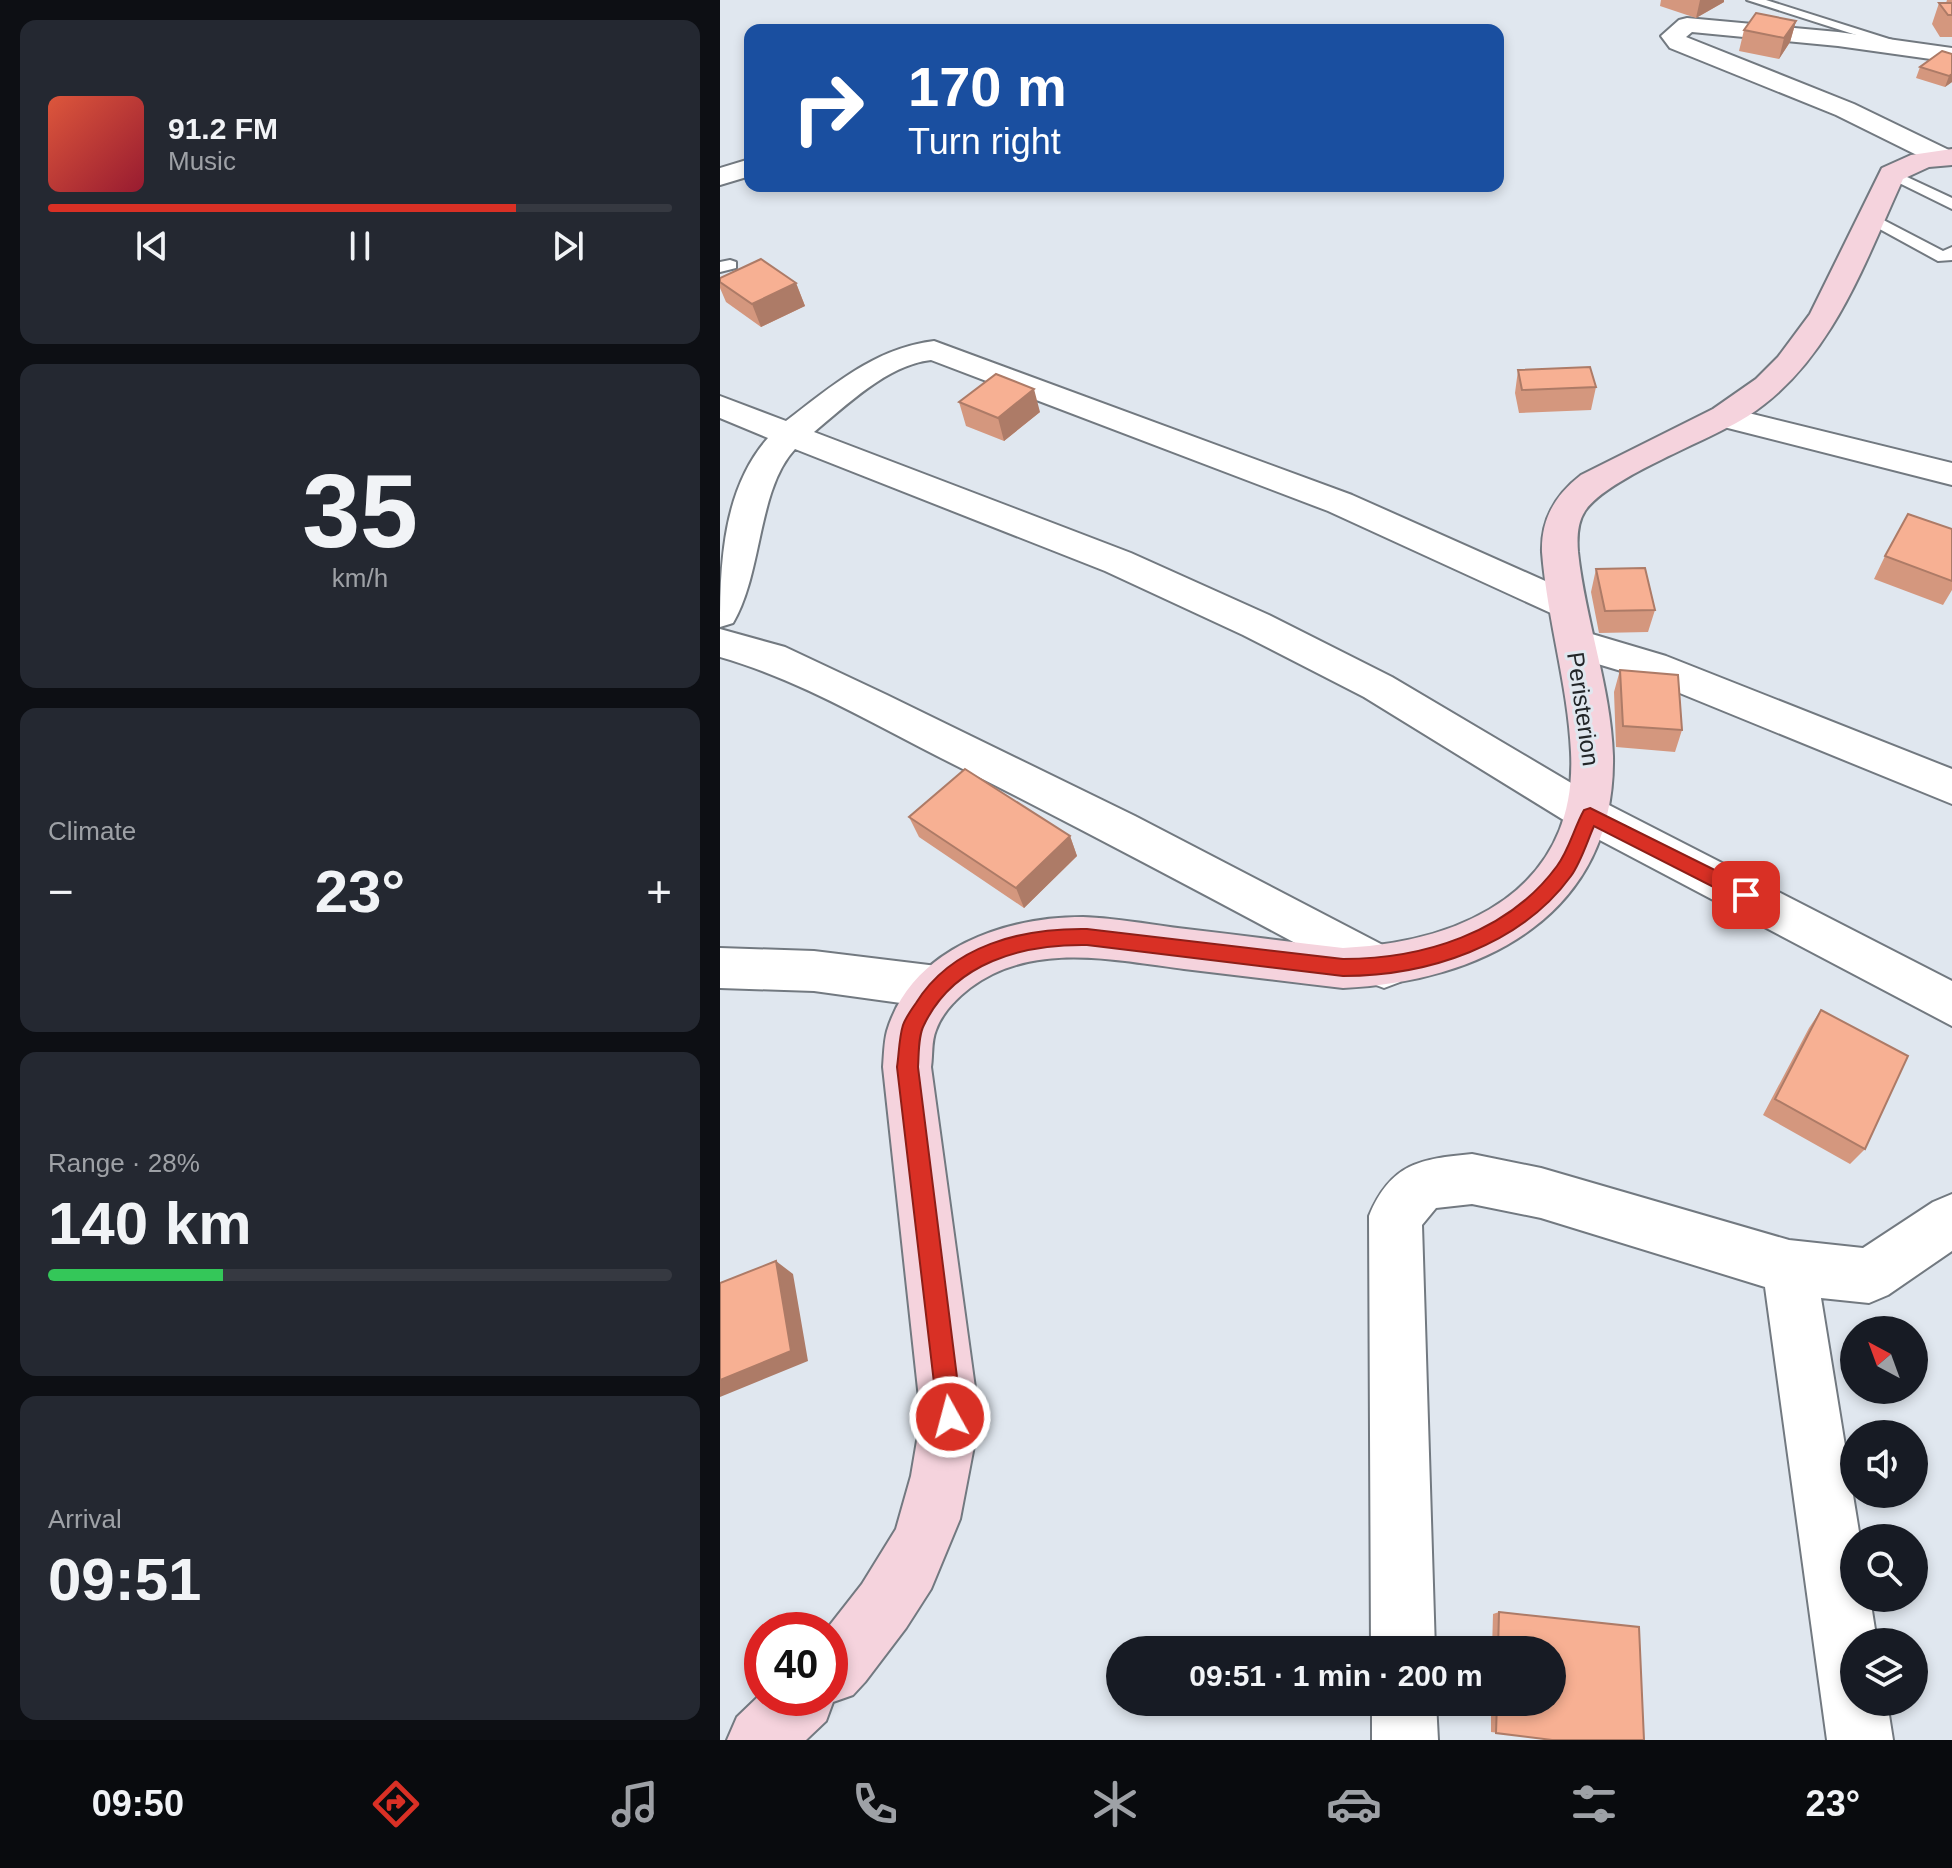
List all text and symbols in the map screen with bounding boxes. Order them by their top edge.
text: 170 m [908,55,1067,118]
icon: right [776,56,880,160]
text: 91.2 FM [168,112,278,145]
text: Turn right [908,121,1061,162]
text: Music [168,146,236,176]
icon: previous [130,224,174,268]
icon: pause [338,224,382,268]
icon: next [546,224,590,268]
text: 35 [302,453,418,569]
text: km/h [332,563,388,593]
street label: Peristerion [1562,650,1605,768]
text: Climate [48,816,136,846]
text: 23° [315,858,405,925]
pin [1712,861,1780,929]
text: − [48,867,74,916]
text: + [646,867,672,916]
icon: arrive [1724,873,1768,917]
text: Range · 28% [48,1148,200,1178]
text: 140 km [48,1190,252,1257]
north arrow [1840,1316,1928,1404]
map controls [1840,1316,1928,1716]
position arrow [908,1375,992,1459]
button: sound [1840,1420,1928,1508]
text: Arrival [48,1504,122,1534]
button: search [1840,1524,1928,1612]
text: 09:51 [48,1546,201,1613]
speed limit sign: 40 [744,1612,848,1716]
button: layers [1840,1628,1928,1716]
text: 09:51 · 1 min · 200 m [1189,1659,1483,1692]
icon: directions [368,1776,424,1832]
icon: music [607,1776,663,1832]
icon: phone [847,1776,903,1832]
icon: climate [1087,1776,1143,1832]
icon: car [1326,1776,1382,1832]
icon: filters [1566,1776,1622,1832]
text: 09:50 [92,1783,184,1824]
text: 23° [1806,1783,1860,1824]

